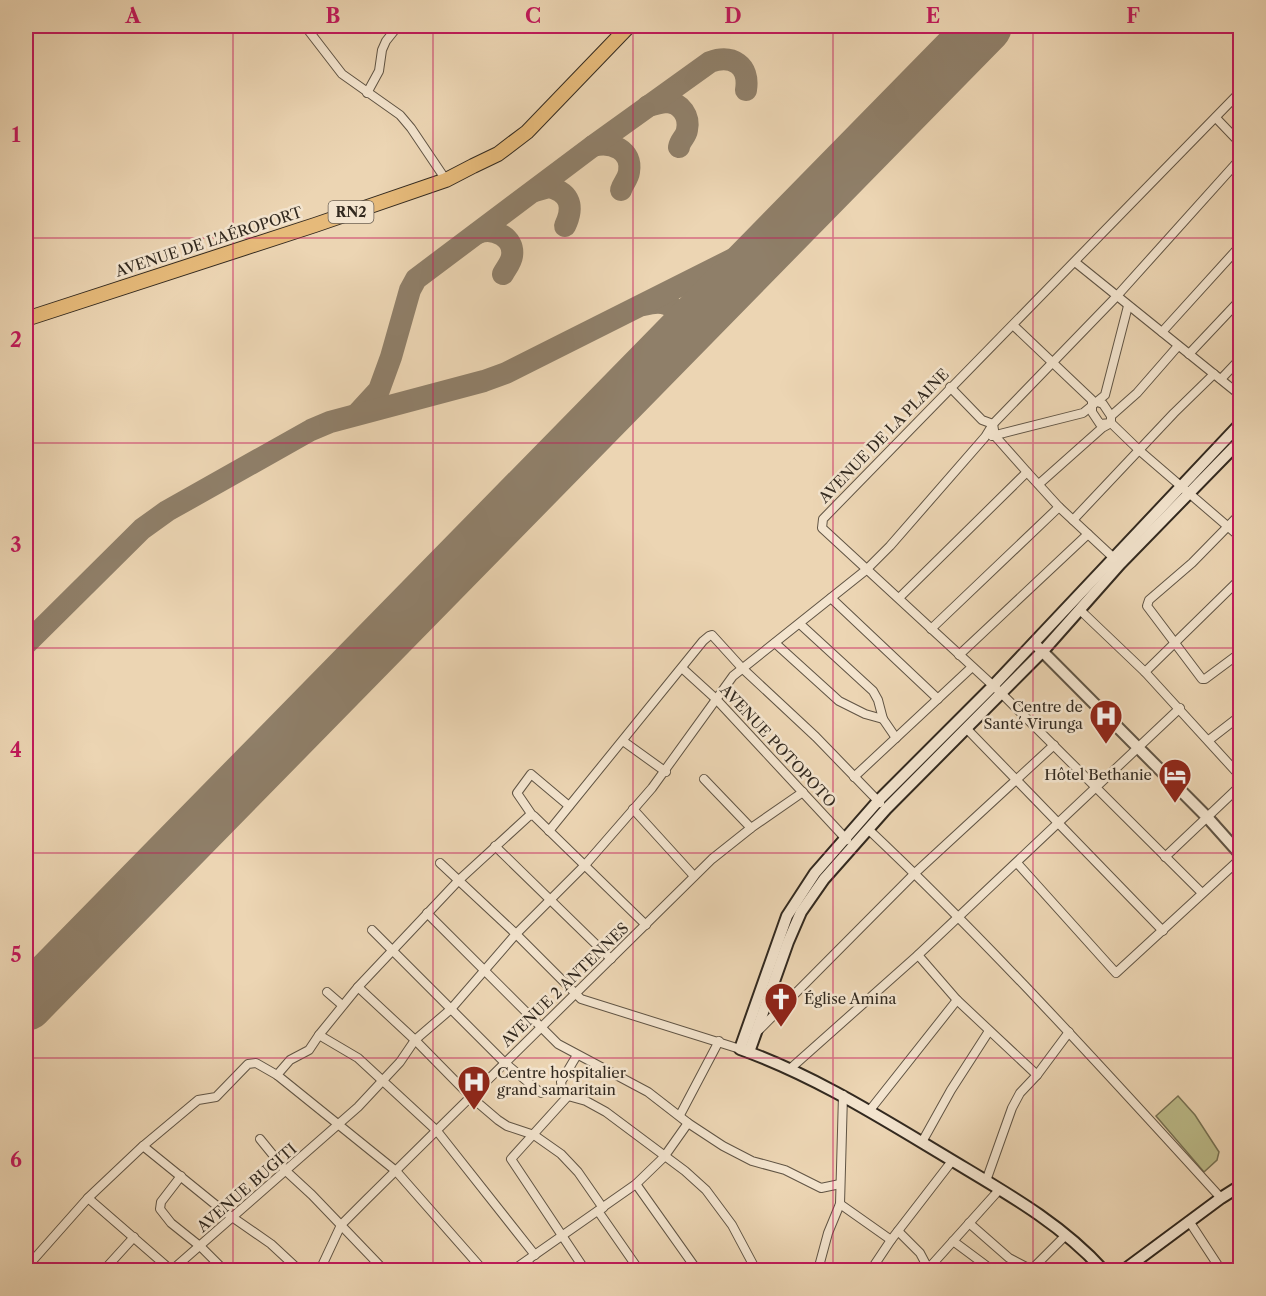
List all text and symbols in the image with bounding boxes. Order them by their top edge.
text: A [124,4,141,28]
text: B [326,4,341,28]
text: C [525,4,541,28]
text: D [724,4,742,28]
text: E [926,4,940,28]
text: F [1126,4,1140,28]
text: 1 [12,123,21,147]
road number: RN2 [328,201,374,223]
street label: AVENUE DE L'AÉROPORT [112,202,305,281]
text: 2 [10,328,22,352]
street label: AVENUE DE LA PLAINE [814,365,953,507]
text: 3 [10,533,22,557]
street label: AVENUE POTOPOTO [716,679,840,811]
place label: Centre de Santé Virunga [984,697,1083,733]
hospital icon: Centre de Santé Virunga [1088,698,1124,745]
text: 4 [10,738,22,762]
hotel icon: Hôtel Bethanie [1157,757,1193,804]
place label: Hôtel Bethanie [1044,765,1152,784]
street label: AVENUE 2 ANTENNES [496,919,633,1051]
text: 5 [10,943,22,967]
church icon: Église Amina [763,981,799,1028]
place label: Église Amina [804,989,897,1008]
place label: Centre hospitalier grand samaritain [497,1063,627,1099]
hospital icon: Centre hospitalier grand samaritain [456,1064,492,1111]
street label: AVENUE BUGITI [192,1139,300,1237]
text: 6 [10,1148,22,1172]

